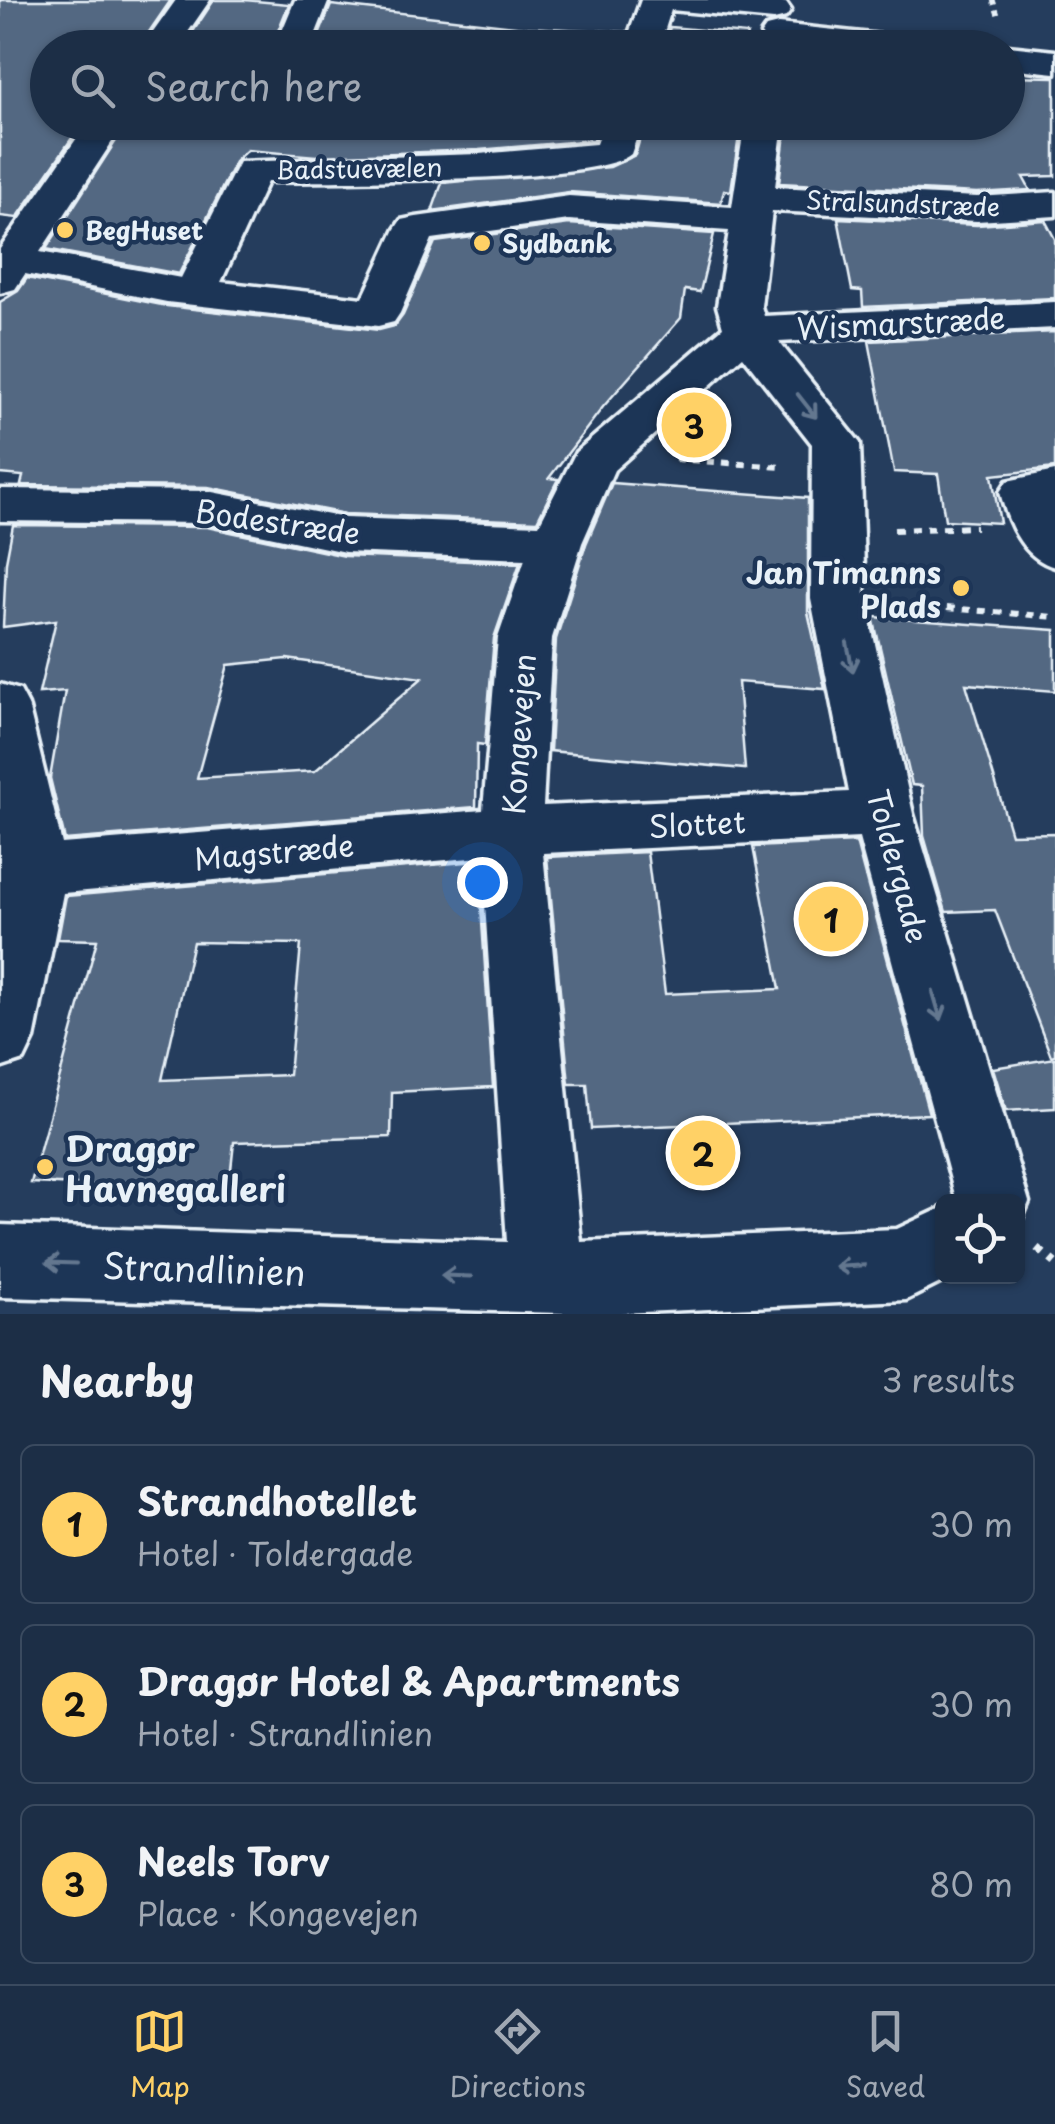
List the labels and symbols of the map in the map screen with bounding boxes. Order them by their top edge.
street label: Badstuevælen [275,148,443,188]
street label: Stralsundstræde [805,181,1001,225]
place label: BegHuset [85,211,203,249]
marker: BegHuset [54,219,76,241]
place label: Sydbank [502,224,612,262]
marker: Sydbank [471,232,493,254]
street label: Wismarstræde [796,294,1006,350]
pin: 3 [662,388,726,462]
one-way arrow [796,392,817,419]
street label: Bodestræde [192,487,364,555]
place label: Jan Timanns Plads [746,549,941,628]
marker: Jan Timanns Plads [950,577,972,599]
one-way arrow [842,640,860,672]
street label: Kongevejen [490,652,546,816]
street label: Toldergade [857,784,941,948]
street label: Slottet [647,798,747,848]
street label: Magstræde [192,822,356,880]
your location [457,857,508,908]
pin: 1 [798,882,864,956]
one-way arrow [929,989,948,1021]
pin: 2 [670,1116,736,1190]
place label: Dragør Havnegalleri [65,1121,286,1214]
marker: Dragør Havnegalleri [34,1156,56,1178]
street label: Strandlinien [102,1238,306,1298]
one-way arrow [45,1253,77,1272]
one-way arrow [835,1257,867,1276]
one-way arrow [440,1267,472,1286]

